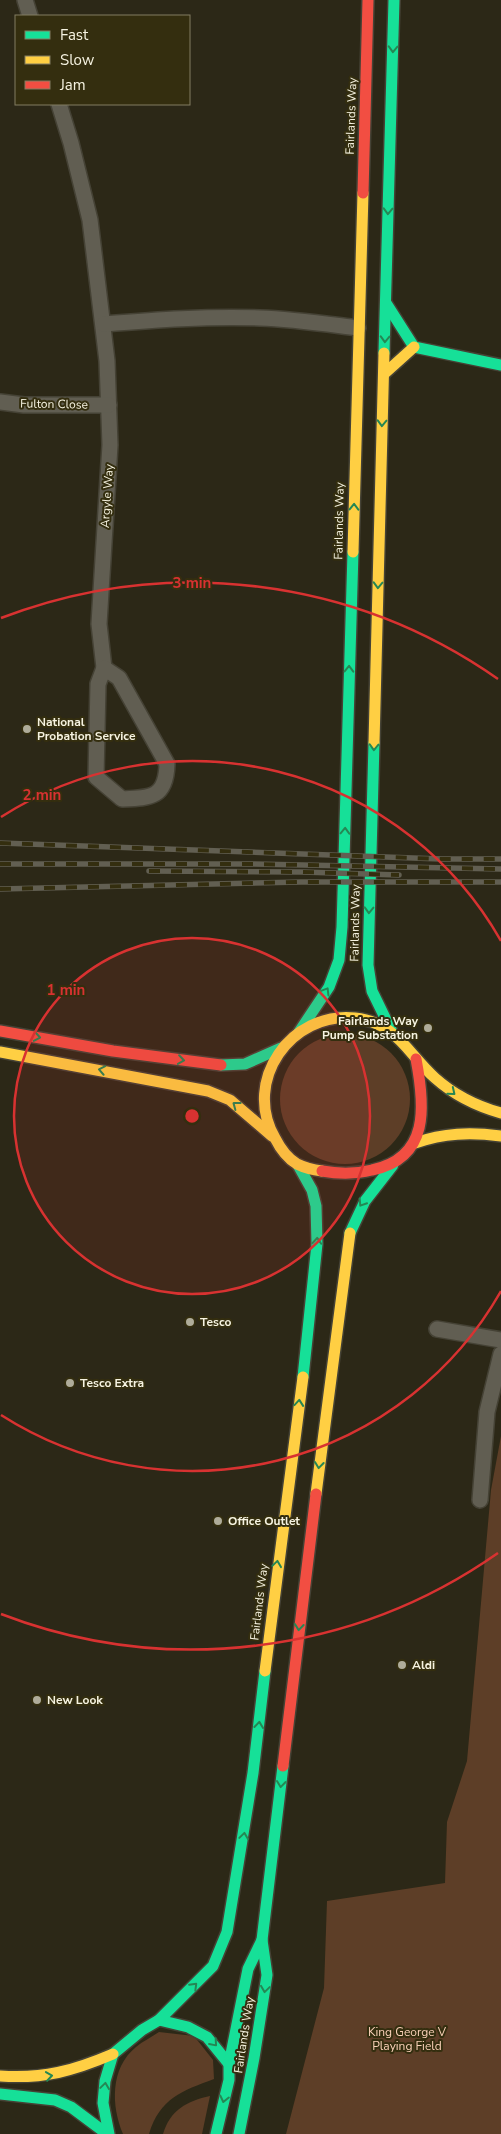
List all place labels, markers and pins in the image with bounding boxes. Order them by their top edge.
place label: National Probation Service [37,714,136,744]
marker: National Probation Service [21,723,33,735]
place label: Fairlands Way Pump Substation [322,1013,419,1043]
marker: Fairlands Way Pump Substation [422,1022,434,1034]
centre of rings [183,1107,201,1125]
place label: Tesco [200,1314,231,1330]
marker: Tesco [184,1316,196,1328]
place label: Tesco Extra [80,1375,144,1391]
marker: Tesco Extra [64,1377,76,1389]
place label: Office Outlet [228,1513,300,1529]
marker: Office Outlet [212,1515,224,1527]
place label: Aldi [412,1657,435,1673]
marker: Aldi [396,1659,408,1671]
place label: New Look [47,1692,103,1708]
marker: New Look [31,1694,43,1706]

